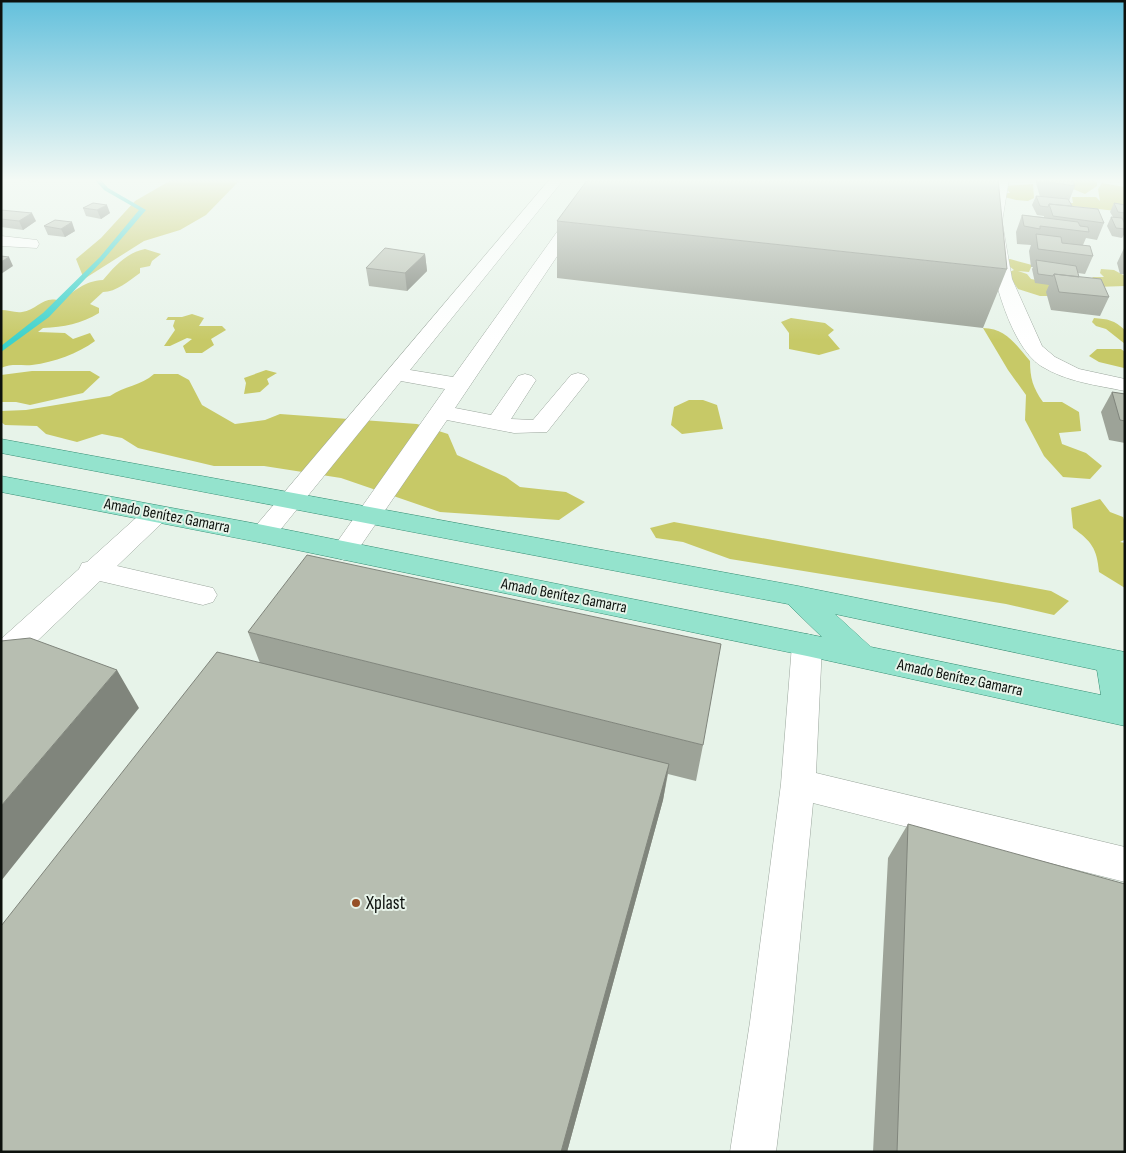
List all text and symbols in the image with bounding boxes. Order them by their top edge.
street label: Amado Benítez Gamarra [101,494,232,538]
street label: Amado Benítez Gamarra [498,574,629,618]
street label: Amado Benítez Gamarra [895,655,1025,701]
place label: Xplast [365,892,406,915]
marker: Xplast [350,897,362,909]

